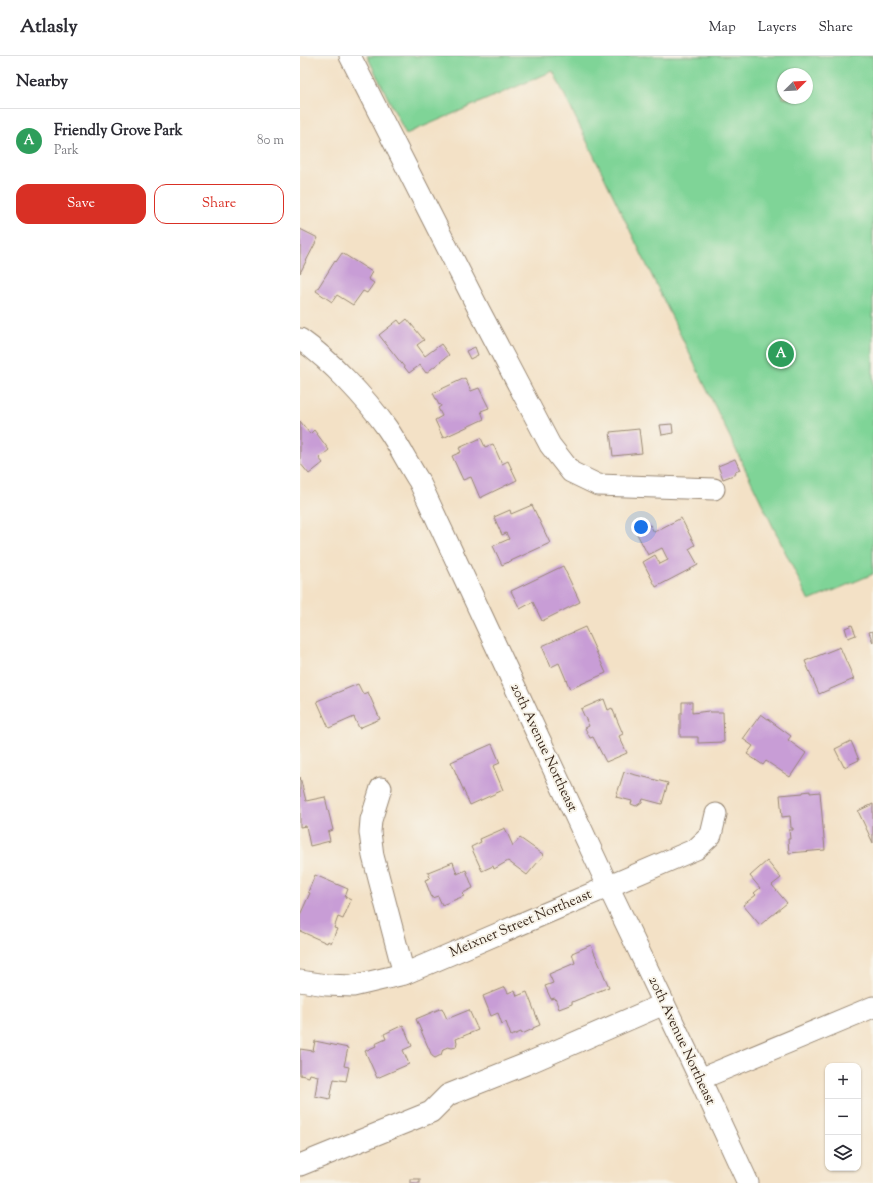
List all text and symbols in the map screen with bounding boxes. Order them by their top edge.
text: Atlasly [20,14,78,41]
text: Map [709,18,736,38]
text: Layers [758,18,796,38]
text: Share [818,18,853,38]
north arrow [777,68,813,104]
text: Nearby [16,70,68,94]
text: Friendly Grove Park [54,121,183,142]
text: A [24,132,34,150]
text: 80 m [257,132,284,150]
text: Park [54,142,79,160]
button: Save [16,184,146,224]
button: Share [154,184,284,224]
pin: A [768,339,794,369]
your location [631,517,651,537]
street label: 20th Avenue Northeast [504,680,582,816]
street label: Meixner Street Northeast [447,885,595,963]
street label: 20th Avenue Northeast [642,973,720,1109]
map controls [825,1063,861,1171]
button: + [825,1063,861,1099]
button: − [825,1099,861,1135]
button: layers [825,1135,861,1171]

